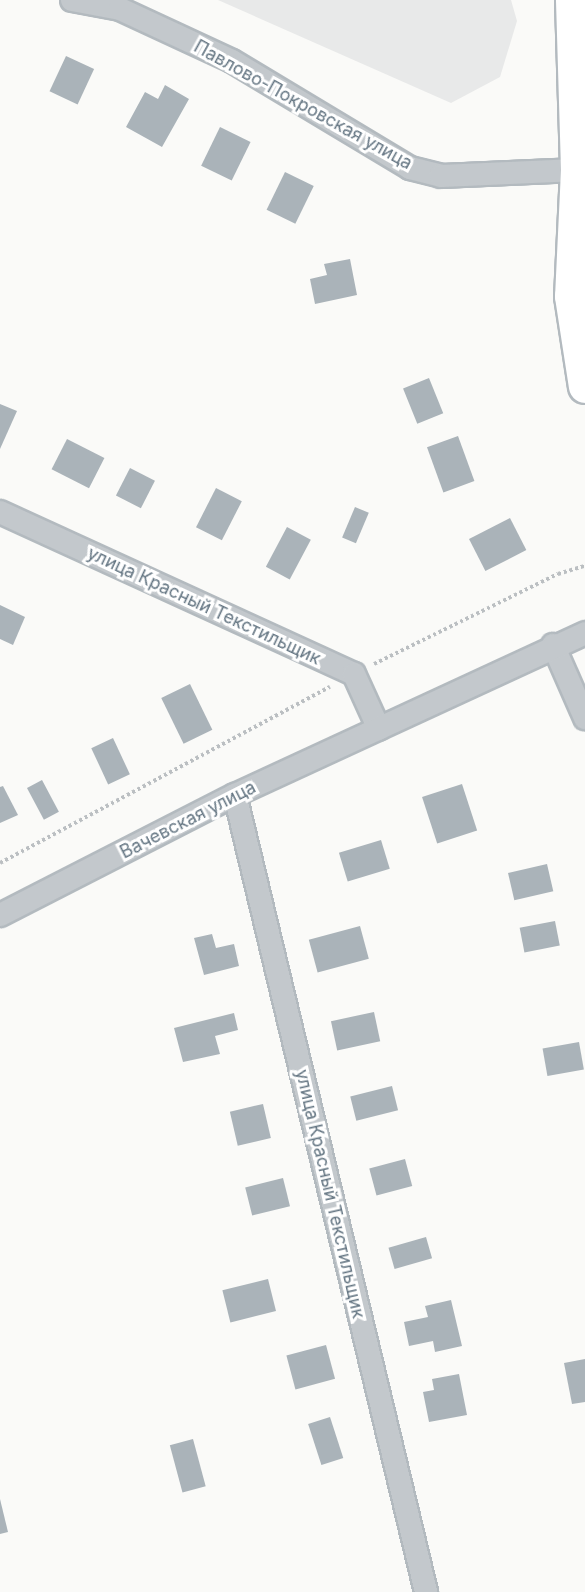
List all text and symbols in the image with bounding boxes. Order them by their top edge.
street label: Павлово-Покровская улица [190,36,416,174]
street label: улица Красный Текстильщик [84,542,324,670]
street label: Вачевская улица [117,776,259,864]
street label: улица Красный Текстильщик [291,1067,369,1321]

